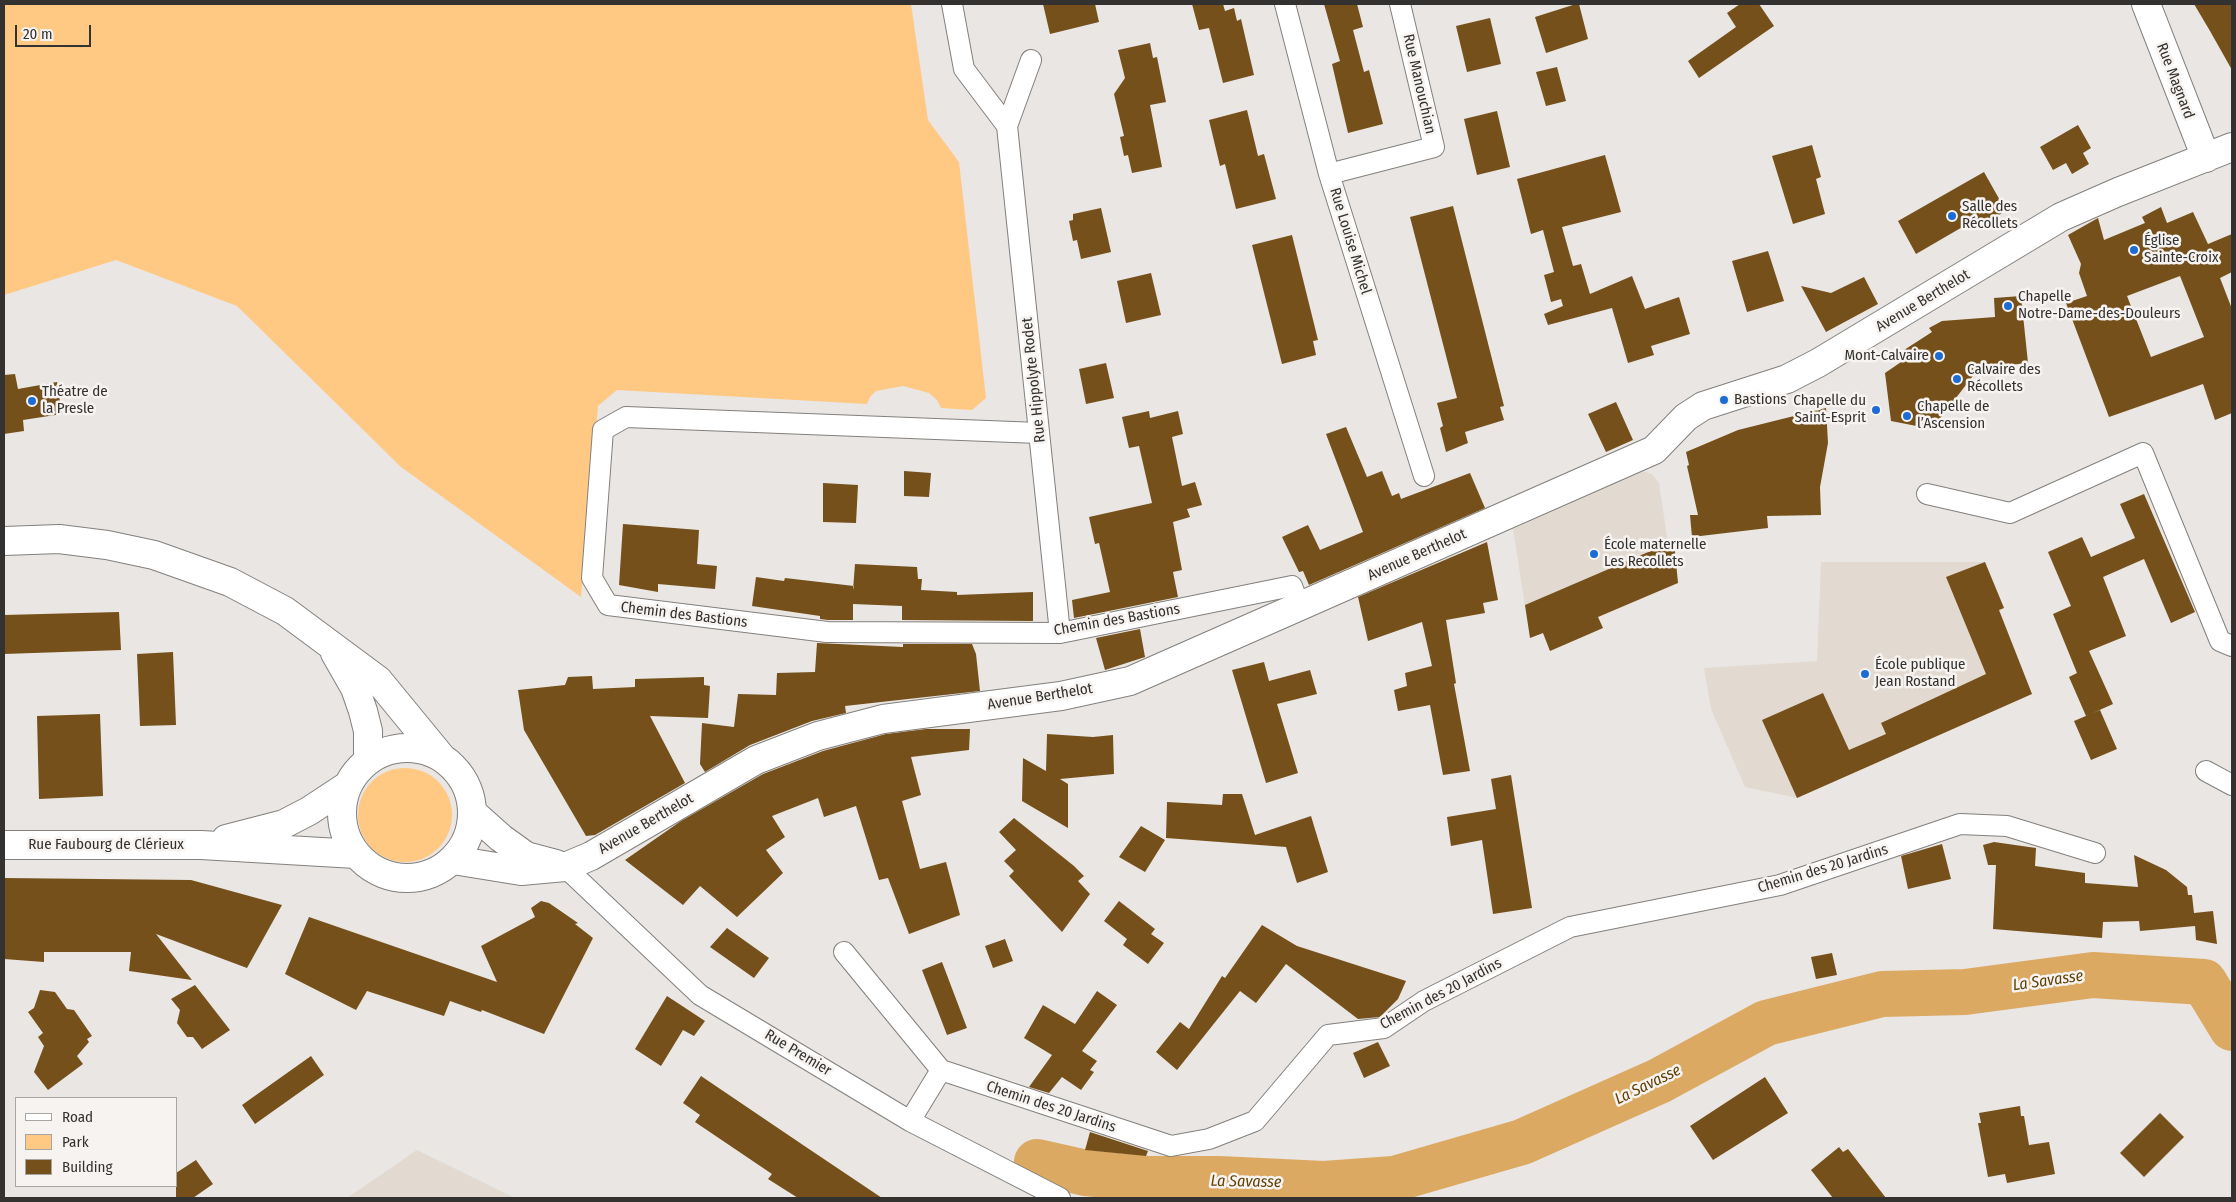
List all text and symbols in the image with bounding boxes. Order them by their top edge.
scale bar [18,15,94,47]
text: 20 m [23,25,53,43]
street label: Rue Manouchian [1399,32,1439,136]
street label: Rue Magnard [2152,40,2198,122]
street label: Rue Louise Michel [1325,186,1375,296]
place label: Salle des Récollets [1962,198,2018,233]
marker: Salle des Récollets [1946,210,1958,222]
place label: Église Sainte-Croix [2144,232,2219,267]
marker: Église Sainte-Croix [2128,244,2140,256]
street label: Avenue Berthelot [1873,266,1973,336]
place label: Chapelle Notre-Dame-des-Douleurs [2018,288,2180,323]
marker: Chapelle Notre-Dame-des-Douleurs [2002,300,2014,312]
street label: Rue Hippolyte Rodet [1018,316,1050,444]
place label: Mont-Calvaire [1844,347,1929,365]
marker: Mont-Calvaire [1933,350,1945,362]
place label: Calvaire des Récollets [1967,361,2041,396]
marker: Calvaire des Récollets [1951,373,1963,385]
place label: Théatre de la Presle [42,383,108,418]
place label: Bastions [1734,391,1787,409]
place label: Chapelle du Saint-Esprit [1793,392,1866,427]
marker: Bastions [1718,394,1730,406]
marker: Théatre de la Presle [26,395,38,407]
place label: Chapelle de l’Ascension [1917,398,1989,433]
marker: Chapelle du Saint-Esprit [1870,404,1882,416]
marker: Chapelle de l’Ascension [1901,410,1913,422]
street label: Avenue Berthelot [1365,525,1469,585]
place label: École maternelle Les Recollets [1604,536,1706,571]
marker: École maternelle Les Recollets [1588,548,1600,560]
street label: Chemin des Bastions [620,598,748,632]
street label: Chemin des Bastions [1053,600,1181,640]
place label: École publique Jean Rostand [1875,656,1965,691]
marker: École publique Jean Rostand [1859,668,1871,680]
street label: Avenue Berthelot [986,680,1094,714]
street label: Avenue Berthelot [595,790,697,858]
street label: Rue Faubourg de Clérieux [28,836,184,854]
street label: Chemin des 20 Jardins [1756,841,1890,897]
street label: Chemin des 20 Jardins [1377,954,1505,1034]
water label: La Savasse [2011,967,2085,995]
street label: Rue Premier [761,1026,835,1080]
water label: La Savasse [1612,1061,1684,1109]
street label: Chemin des 20 Jardins [984,1078,1118,1136]
legend [15,1097,178,1187]
text: Road [62,1108,93,1126]
text: Park [62,1133,89,1151]
text: Building [62,1158,113,1176]
water label: La Savasse [1210,1172,1282,1192]

